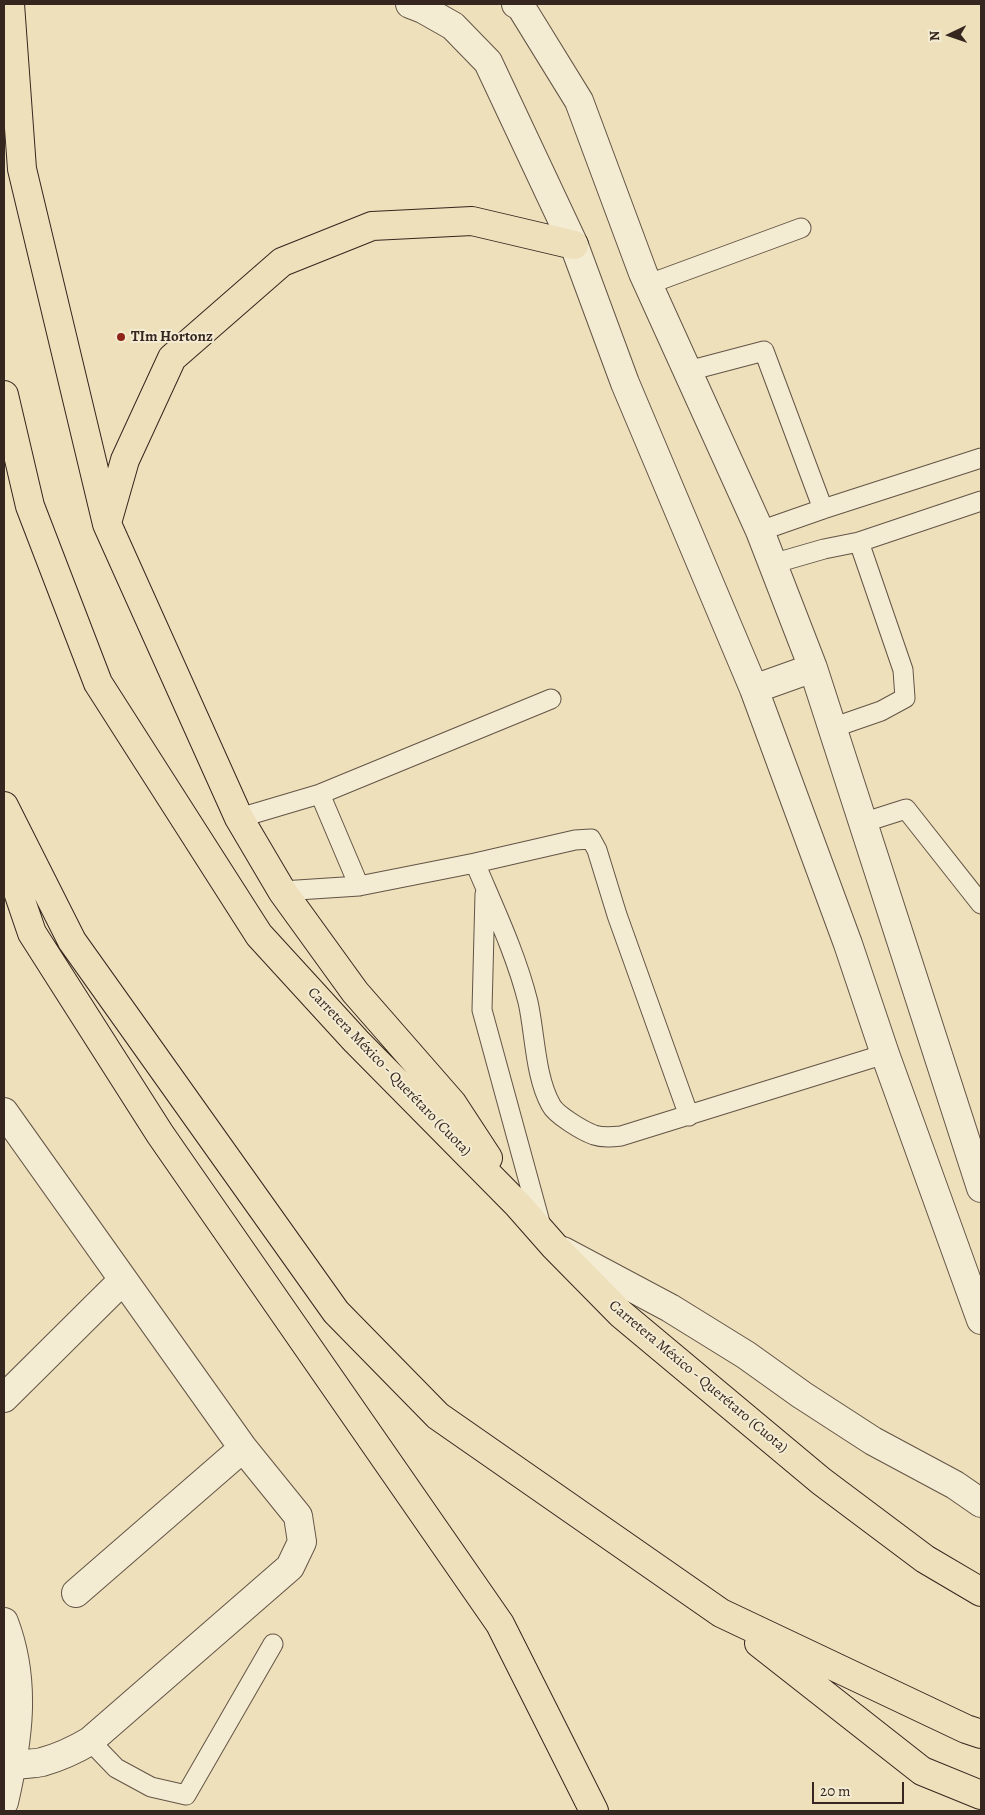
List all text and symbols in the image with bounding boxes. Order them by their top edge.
north arrow [925,10,975,60]
text: N [925,30,944,41]
place label: TIm Hortonz [131,328,213,346]
marker: TIm Hortonz [115,331,127,343]
street label: Carretera México - Querétaro (Cuota) [303,984,475,1160]
street label: Carretera México - Querétaro (Cuota) [605,1297,791,1457]
scale bar [815,1772,908,1804]
text: 20 m [820,1781,851,1801]

